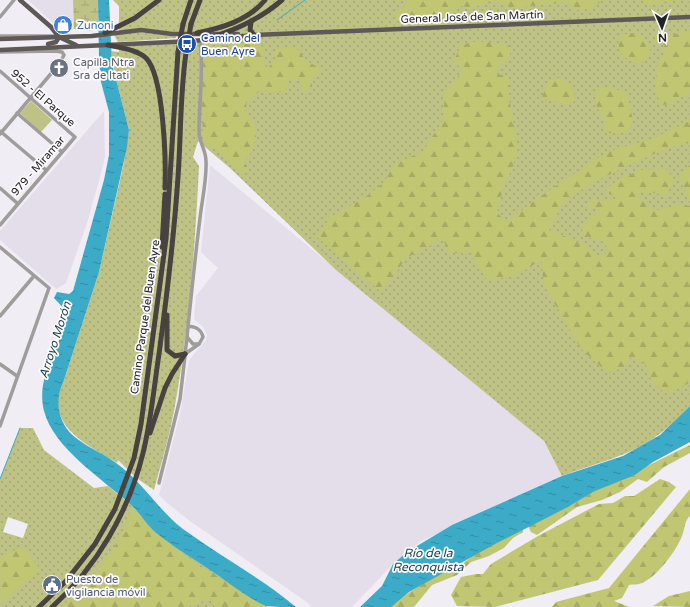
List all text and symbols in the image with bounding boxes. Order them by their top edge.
street label: General José de San Martín [400,8,544,26]
north arrow [642,8,682,48]
shop icon: Zunoni [52,14,74,36]
place label: Zunoni [77,19,114,32]
text: N [658,31,667,44]
place label: Camino del Buen Ayre [201,32,260,58]
bus stop icon: Camino del Buen Ayre [176,33,198,55]
place label: Capilla Ntra Sra de Itati [73,56,134,82]
church icon: Capilla Ntra Sra de Itati [48,57,70,79]
street label: 952 - El Parque [8,67,78,129]
street label: 979 - Miramar [8,133,68,199]
street label: Camino Parque del Buen Ayre [128,239,162,395]
water label: Arroyo Morón [36,299,74,380]
water label: Río de la Reconquista [392,546,464,574]
place label: Puesto de vigilancia móvil [66,573,146,599]
public building icon: Puesto de vigilancia móvil [41,574,63,596]

